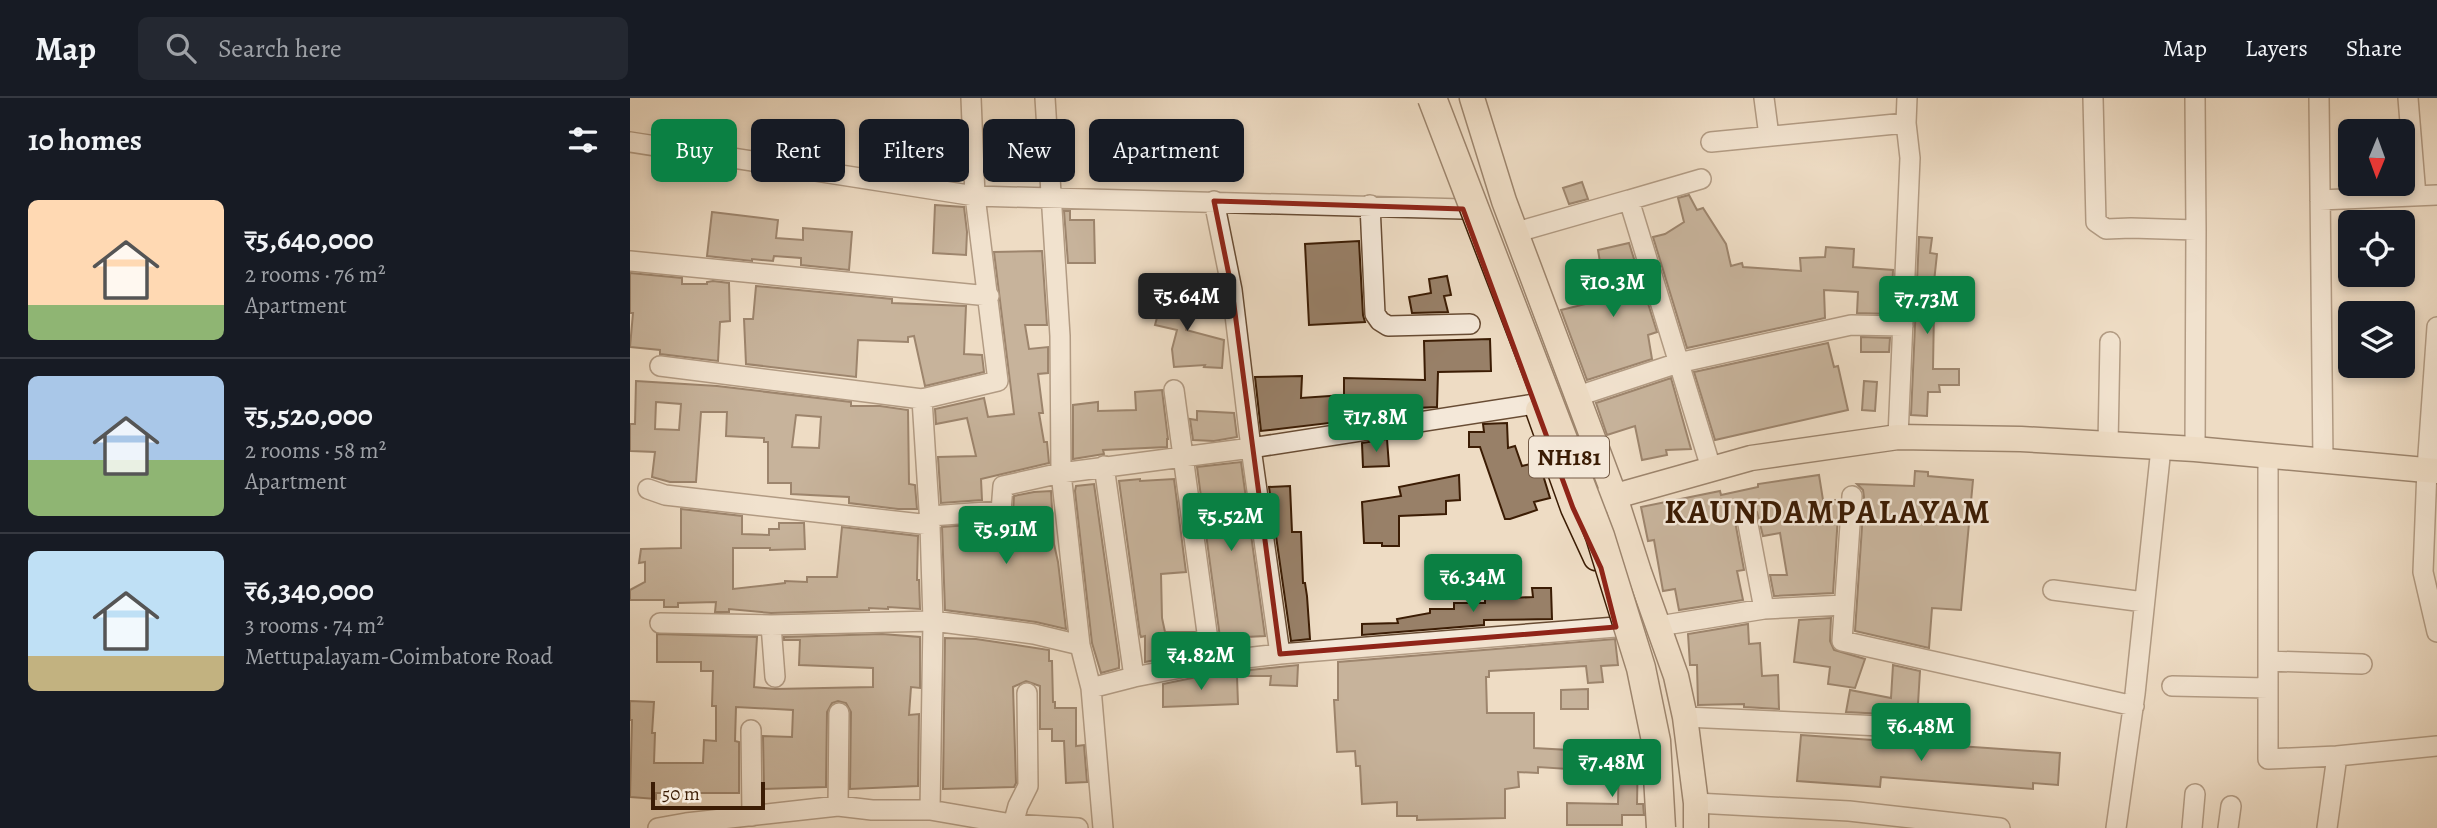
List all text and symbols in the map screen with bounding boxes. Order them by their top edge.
search box [138,17,628,80]
text: Map [35,26,96,71]
icon: search [162,29,200,67]
text: Search here [218,31,342,66]
text: Map [2163,32,2207,64]
text: Layers [2245,32,2308,64]
text: Share [2346,32,2402,64]
chip: Buy [651,119,737,182]
chip: Rent [751,119,845,182]
chip: Filters [859,119,969,182]
chip: New [983,119,1075,182]
chip: Apartment [1089,119,1244,182]
north arrow [2338,119,2415,196]
map controls [2338,119,2415,378]
text: 10 homes [28,120,142,160]
icon: filters [564,121,602,159]
button: locate [2338,210,2415,287]
text: ₹5,640,000 [245,219,374,259]
icon: home [84,228,168,312]
text: 2 rooms · 76 m² [245,259,386,290]
pin: ₹10.3M [1556,260,1670,319]
text: ₹10.3M [1581,266,1645,297]
pin: ₹5.64M [1130,274,1244,333]
pin: ₹7.73M [1870,276,1984,336]
text: ₹5.64M [1154,280,1220,311]
text: ₹7.73M [1895,283,1959,314]
text: Apartment [245,290,347,321]
button: layers [2338,301,2415,378]
pin: ₹17.8M [1319,394,1433,454]
text: ₹5,520,000 [245,395,373,435]
text: ₹17.8M [1344,401,1408,432]
icon: home [84,404,168,488]
text: 2 rooms · 58 m² [245,435,386,466]
road number: NH181 [1529,436,1609,478]
text: Apartment [245,466,347,497]
district label: KAUNDAMPALAYAM [1664,489,1992,534]
pin: ₹5.52M [1174,494,1288,553]
text: ₹5.52M [1198,500,1264,531]
pin: ₹5.91M [949,506,1063,566]
text: ₹5.91M [975,513,1037,544]
pin: ₹6.34M [1416,554,1530,614]
text: ₹6.34M [1440,561,1506,592]
text: ₹6,340,000 [245,570,374,610]
icon: home [84,579,168,663]
text: 3 rooms · 74 m² [245,610,384,641]
pin: ₹4.82M [1144,632,1258,692]
text: ₹4.82M [1167,639,1235,670]
text: Mettupalayam-Coimbatore Road [245,641,553,672]
pin: ₹6.48M [1864,704,1978,763]
text: ₹6.48M [1888,710,1954,741]
pin: ₹7.48M [1555,740,1669,799]
text: ₹7.48M [1579,746,1645,777]
scale bar [651,779,765,811]
text: 50 m [662,781,700,807]

